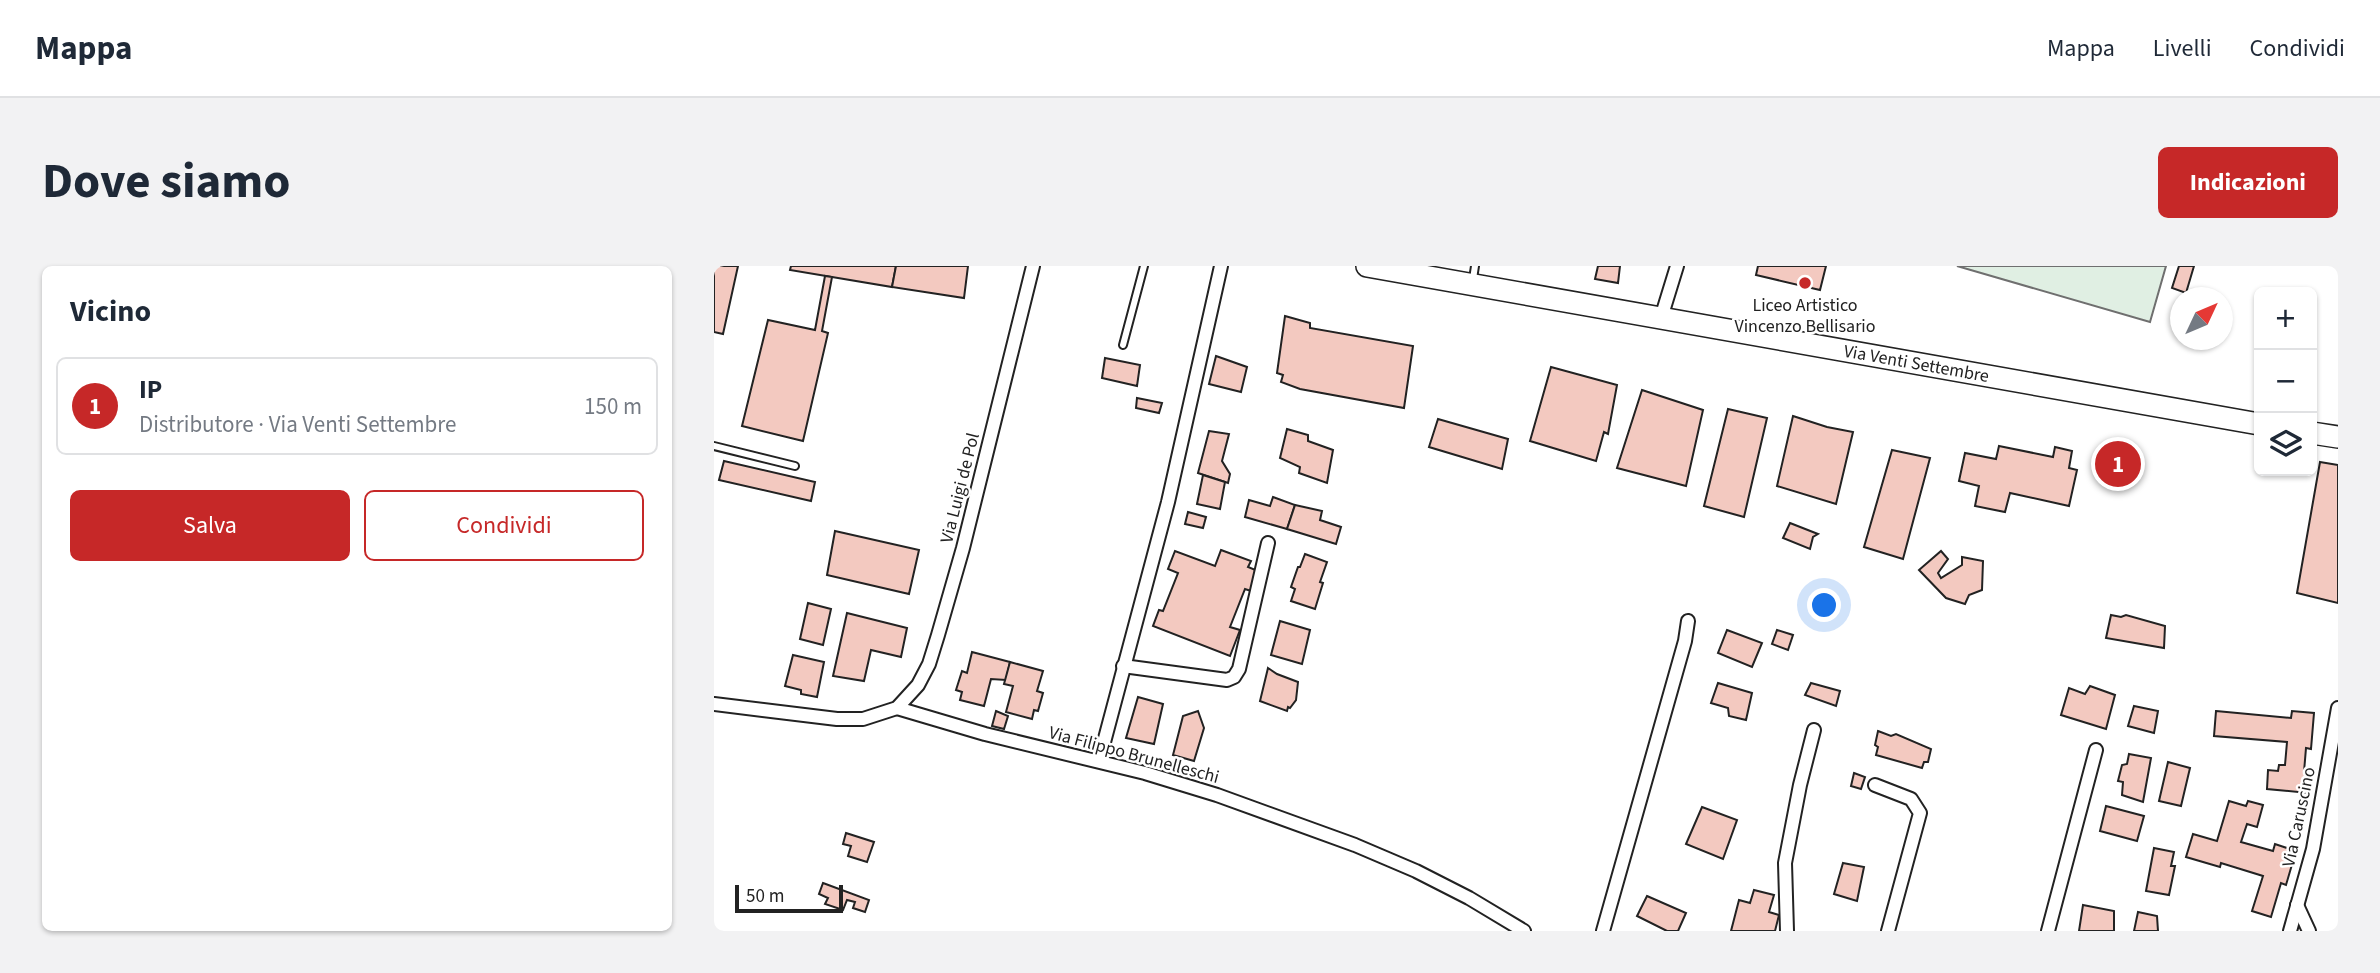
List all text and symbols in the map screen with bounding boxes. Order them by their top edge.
text: Mappa [35,25,132,72]
text: Mappa [2047,31,2115,66]
text: Livelli [2153,31,2212,66]
text: Condividi [2250,31,2345,66]
text: Dove siamo [42,147,291,217]
button: Indicazioni [2158,147,2338,218]
marker: Liceo Artistico Vincenzo Bellisario [1797,275,1813,291]
north arrow [2170,287,2233,350]
map controls [2254,287,2317,476]
button: + [2254,287,2317,350]
text: Vicino [70,290,151,333]
place label: Liceo Artistico Vincenzo Bellisario [1734,293,1876,339]
street label: Via Venti Settembre [1842,338,1991,388]
button: − [2254,350,2317,413]
text: IP [139,371,162,408]
text: 1 [89,390,101,423]
text: 150 m [584,390,642,423]
text: Distributore · Via Venti Settembre [139,408,456,441]
button: layers [2254,413,2317,476]
street label: Via Luigi de Pol [934,430,986,546]
pin: 1 [2095,438,2141,490]
button: Salva [70,490,350,561]
button: Condividi [364,490,644,561]
your location [1807,588,1841,622]
street label: Via Filippo Brunelleschi [1046,720,1222,790]
street label: Via Caruscino [2276,765,2322,869]
scale bar [735,882,844,914]
text: 50 m [746,883,784,910]

